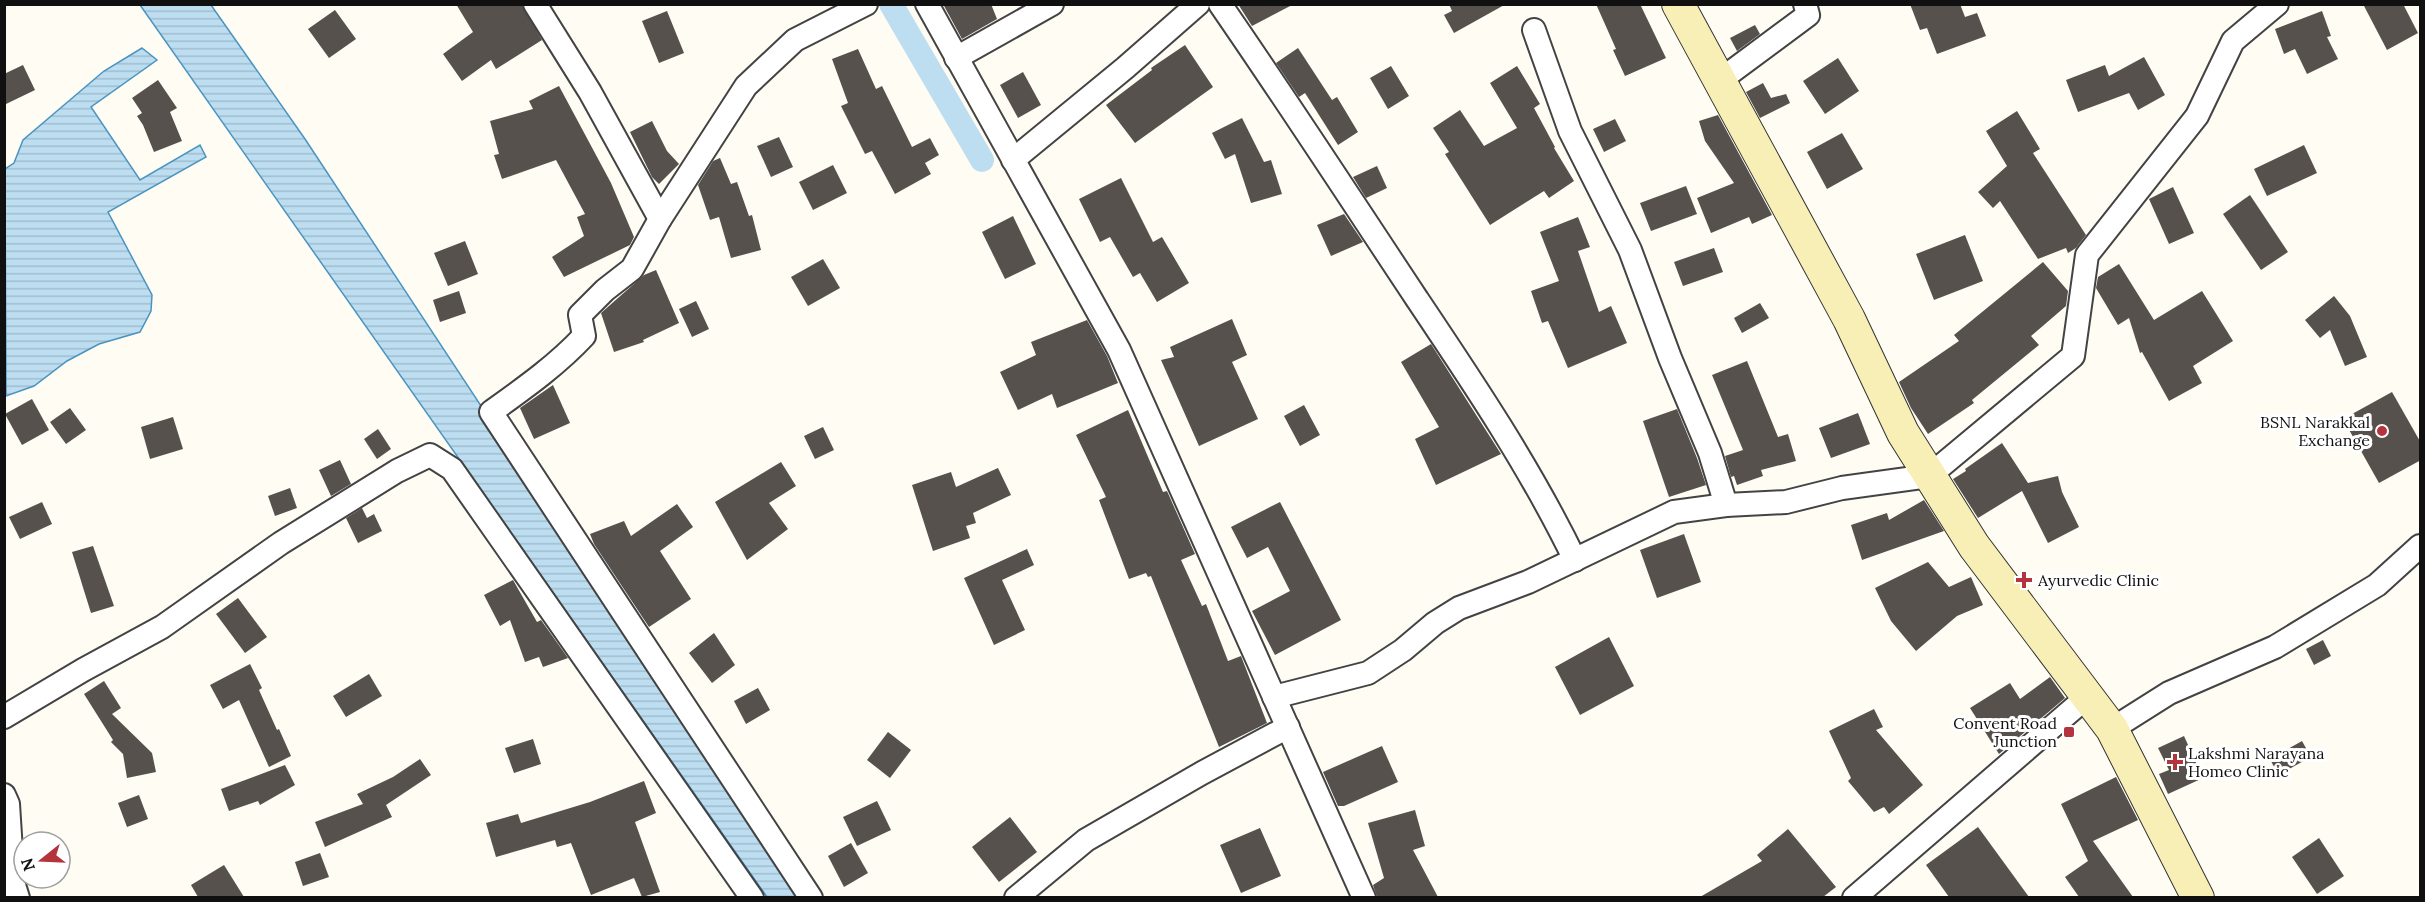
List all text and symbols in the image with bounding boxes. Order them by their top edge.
place label: BSNL Narakkal Exchange [2260,412,2370,450]
marker: BSNL Narakkal Exchange [2375,424,2389,438]
place label: Ayurvedic Clinic [2037,570,2159,590]
marker: Ayurvedic Clinic [2015,571,2033,589]
place label: Convent Road Junction [1953,713,2057,751]
marker: Convent Road Junction [2062,725,2076,739]
place label: Lakshmi Narayana Homeo Clinic [2188,743,2324,781]
marker: Lakshmi Narayana Homeo Clinic [2166,753,2184,771]
north arrow [12,830,72,890]
text: N [16,856,39,874]

